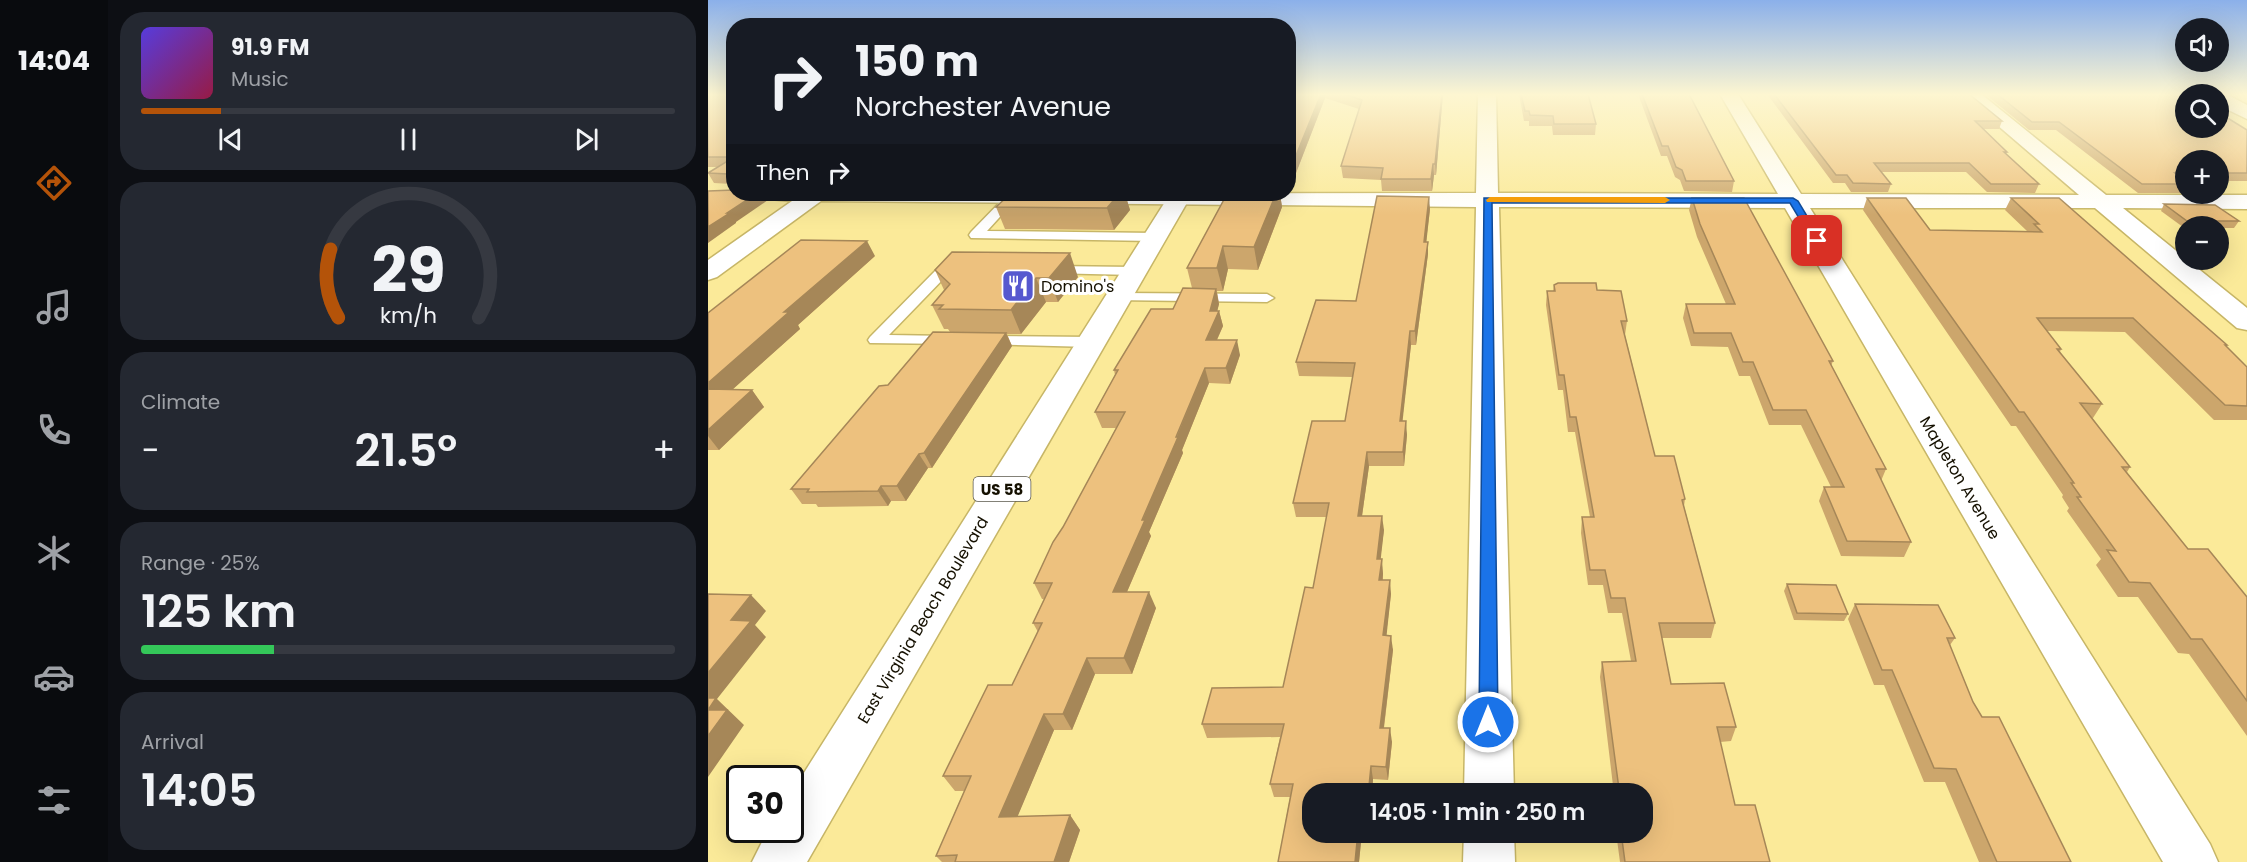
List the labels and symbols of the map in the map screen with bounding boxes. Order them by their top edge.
pin [1791,215,1842,266]
restaurant icon: Domino's [1000,268,1036,304]
place label: Domino's [1041,275,1114,298]
street label: Mapleton Avenue [1914,412,2006,544]
road number: US 58 [974,477,1030,501]
street label: East Virginia Beach Boulevard [852,512,994,728]
position arrow [1456,690,1520,754]
speed limit sign: 30 [726,765,804,843]

